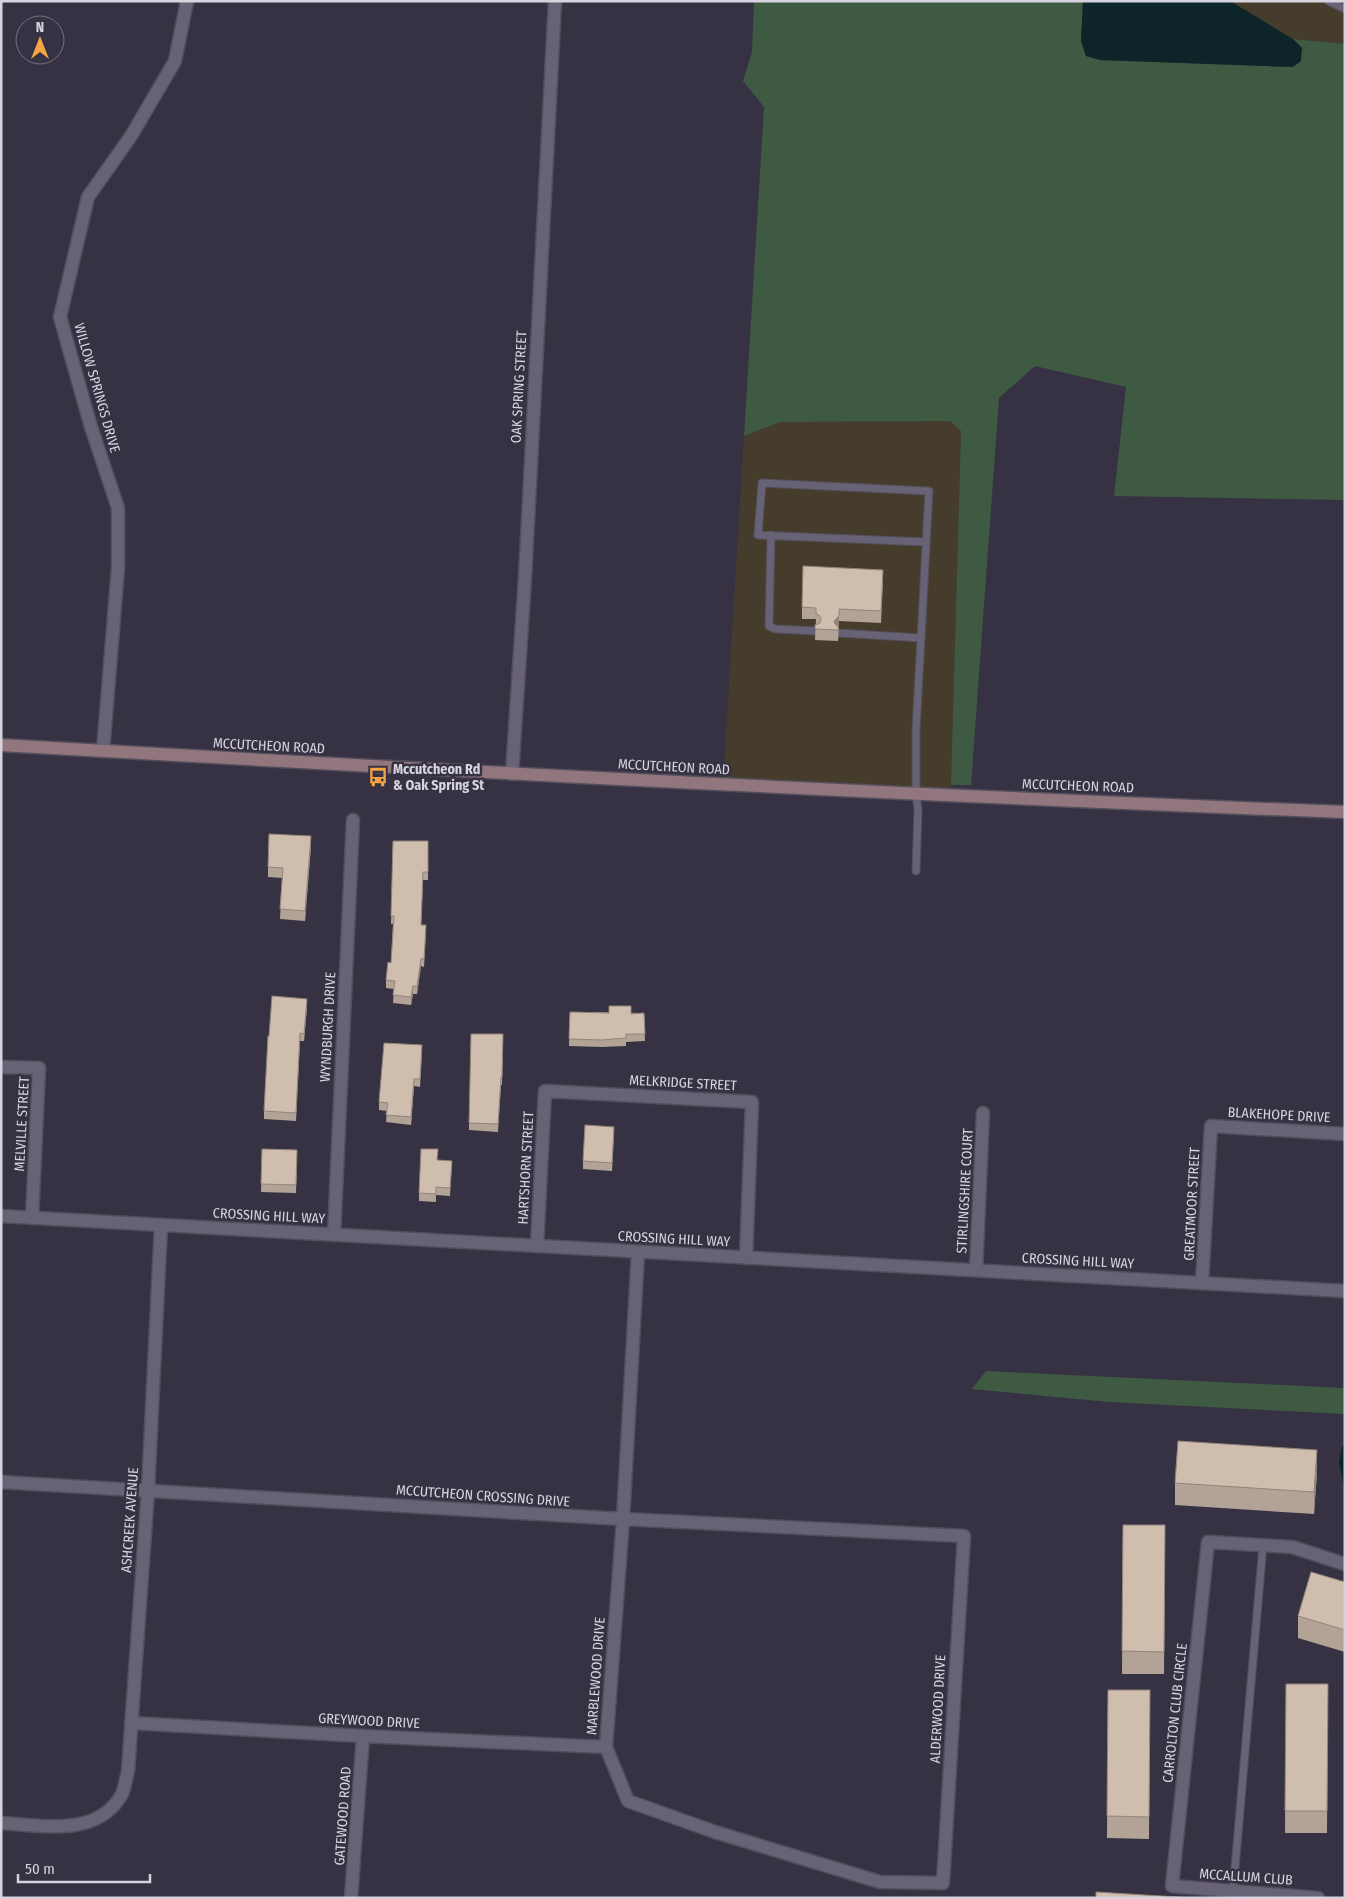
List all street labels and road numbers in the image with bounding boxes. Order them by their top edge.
street label: WILLOW SPRINGS DRIVE [70,321,124,455]
street label: OAK SPRING STREET [508,330,530,444]
street label: MCCUTCHEON ROAD [213,735,325,757]
street label: MCCUTCHEON ROAD [618,756,730,778]
street label: MCCUTCHEON ROAD [1022,776,1134,796]
street label: WYNDBURGH DRIVE [317,971,339,1083]
street label: MELKRIDGE STREET [629,1072,738,1094]
street label: MELVILLE STREET [11,1076,33,1172]
street label: BLAKEHOPE DRIVE [1227,1104,1331,1126]
street label: HARTSHORN STREET [515,1110,537,1225]
street label: STIRLINGSHIRE COURT [953,1128,977,1254]
street label: GREATMOOR STREET [1181,1146,1203,1261]
street label: CROSSING HILL WAY [212,1205,326,1227]
street label: CROSSING HILL WAY [617,1228,731,1250]
street label: CROSSING HILL WAY [1021,1250,1135,1272]
street label: ASHCREEK AVENUE [118,1466,142,1573]
street label: MCCUTCHEON CROSSING DRIVE [396,1481,571,1511]
street label: MARBLEWOOD DRIVE [583,1616,609,1735]
street label: CARROLTON CLUB CIRCLE [1159,1642,1191,1784]
street label: ALDERWOOD DRIVE [927,1654,949,1764]
street label: GREYWOOD DRIVE [318,1710,421,1732]
street label: GATEWOOD ROAD [331,1766,355,1866]
street label: MCCALLUM CLUB [1199,1865,1294,1889]

